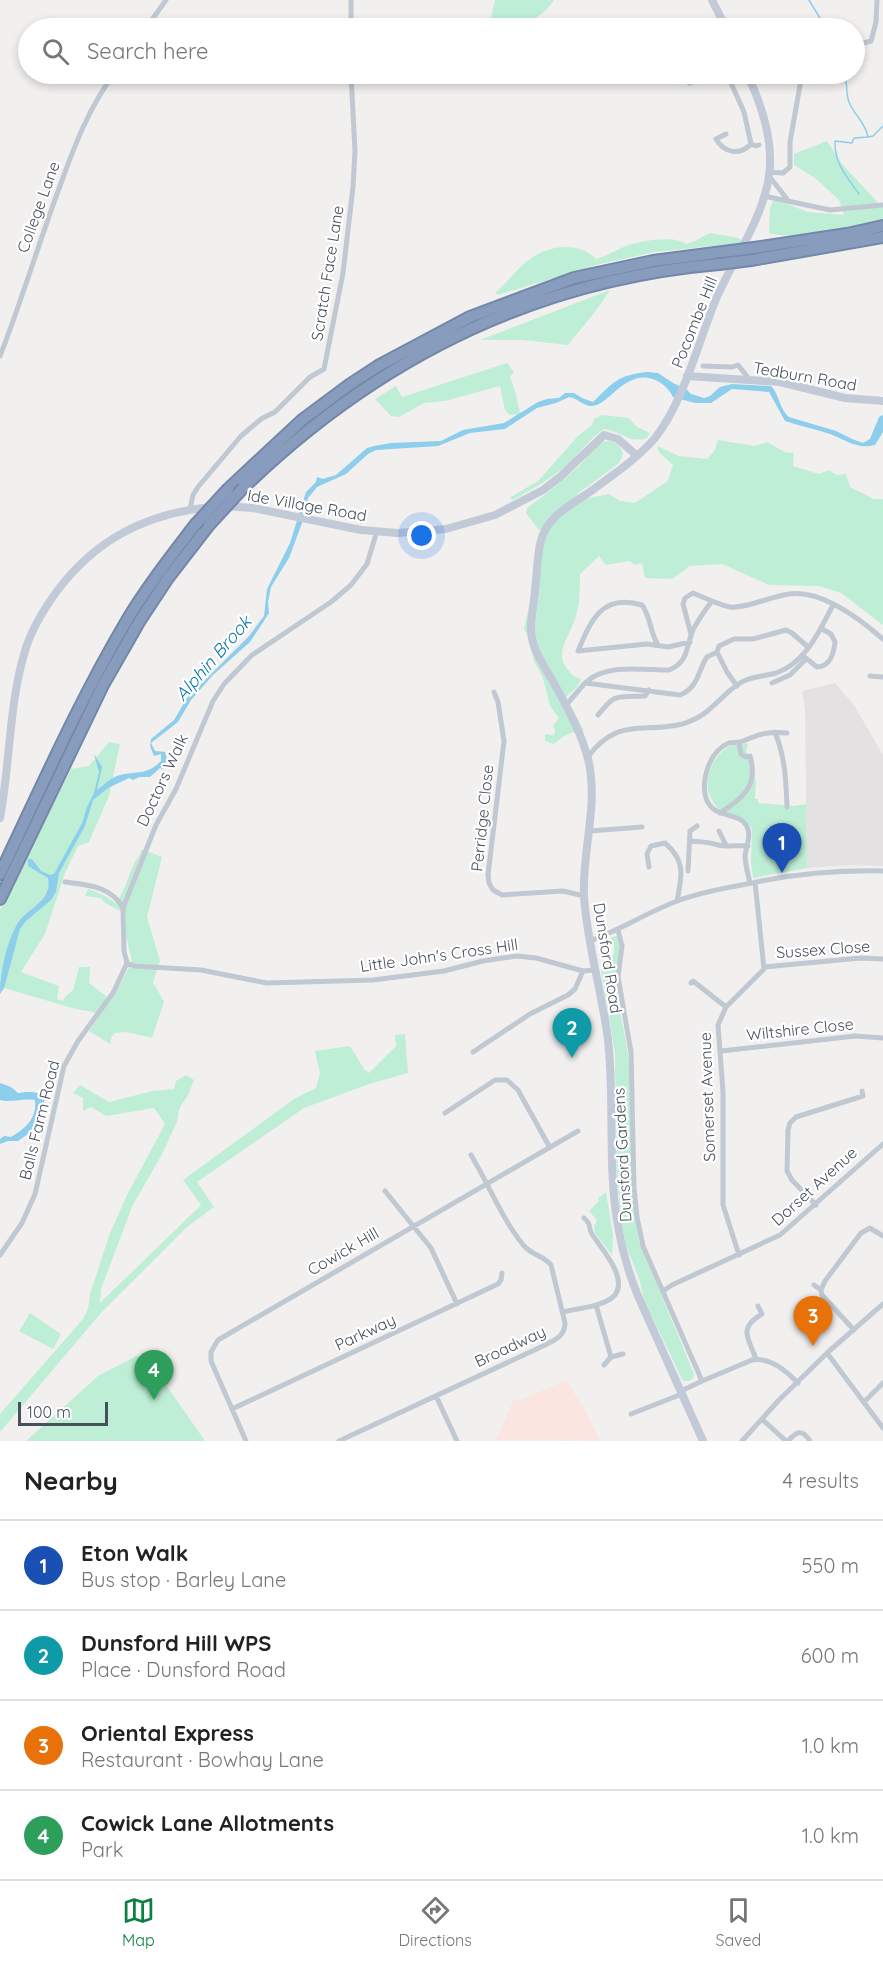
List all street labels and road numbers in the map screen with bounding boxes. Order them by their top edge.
street label: College Lane [12,159,64,255]
street label: Scratch Face Lane [306,204,348,342]
street label: Pocombe Hill [667,273,721,371]
street label: Tedburn Road [752,357,858,395]
street label: Ide Village Road [246,485,368,525]
street label: Doctors Walk [132,731,192,829]
street label: Perridge Close [466,764,498,872]
street label: Dunsford Road [589,901,627,1015]
street label: Little John's Cross Hill [359,934,519,976]
street label: Sussex Close [775,936,871,962]
street label: Wiltshire Close [745,1013,855,1045]
street label: Somerset Avenue [695,1032,719,1162]
street label: Balls Farm Road [14,1058,64,1182]
street label: Dunsford Gardens [608,1087,636,1223]
street label: Dorset Avenue [767,1142,861,1230]
street label: Cowick Hill [304,1223,382,1279]
street label: Parkway [331,1309,399,1355]
street label: Broadway [471,1321,549,1371]

